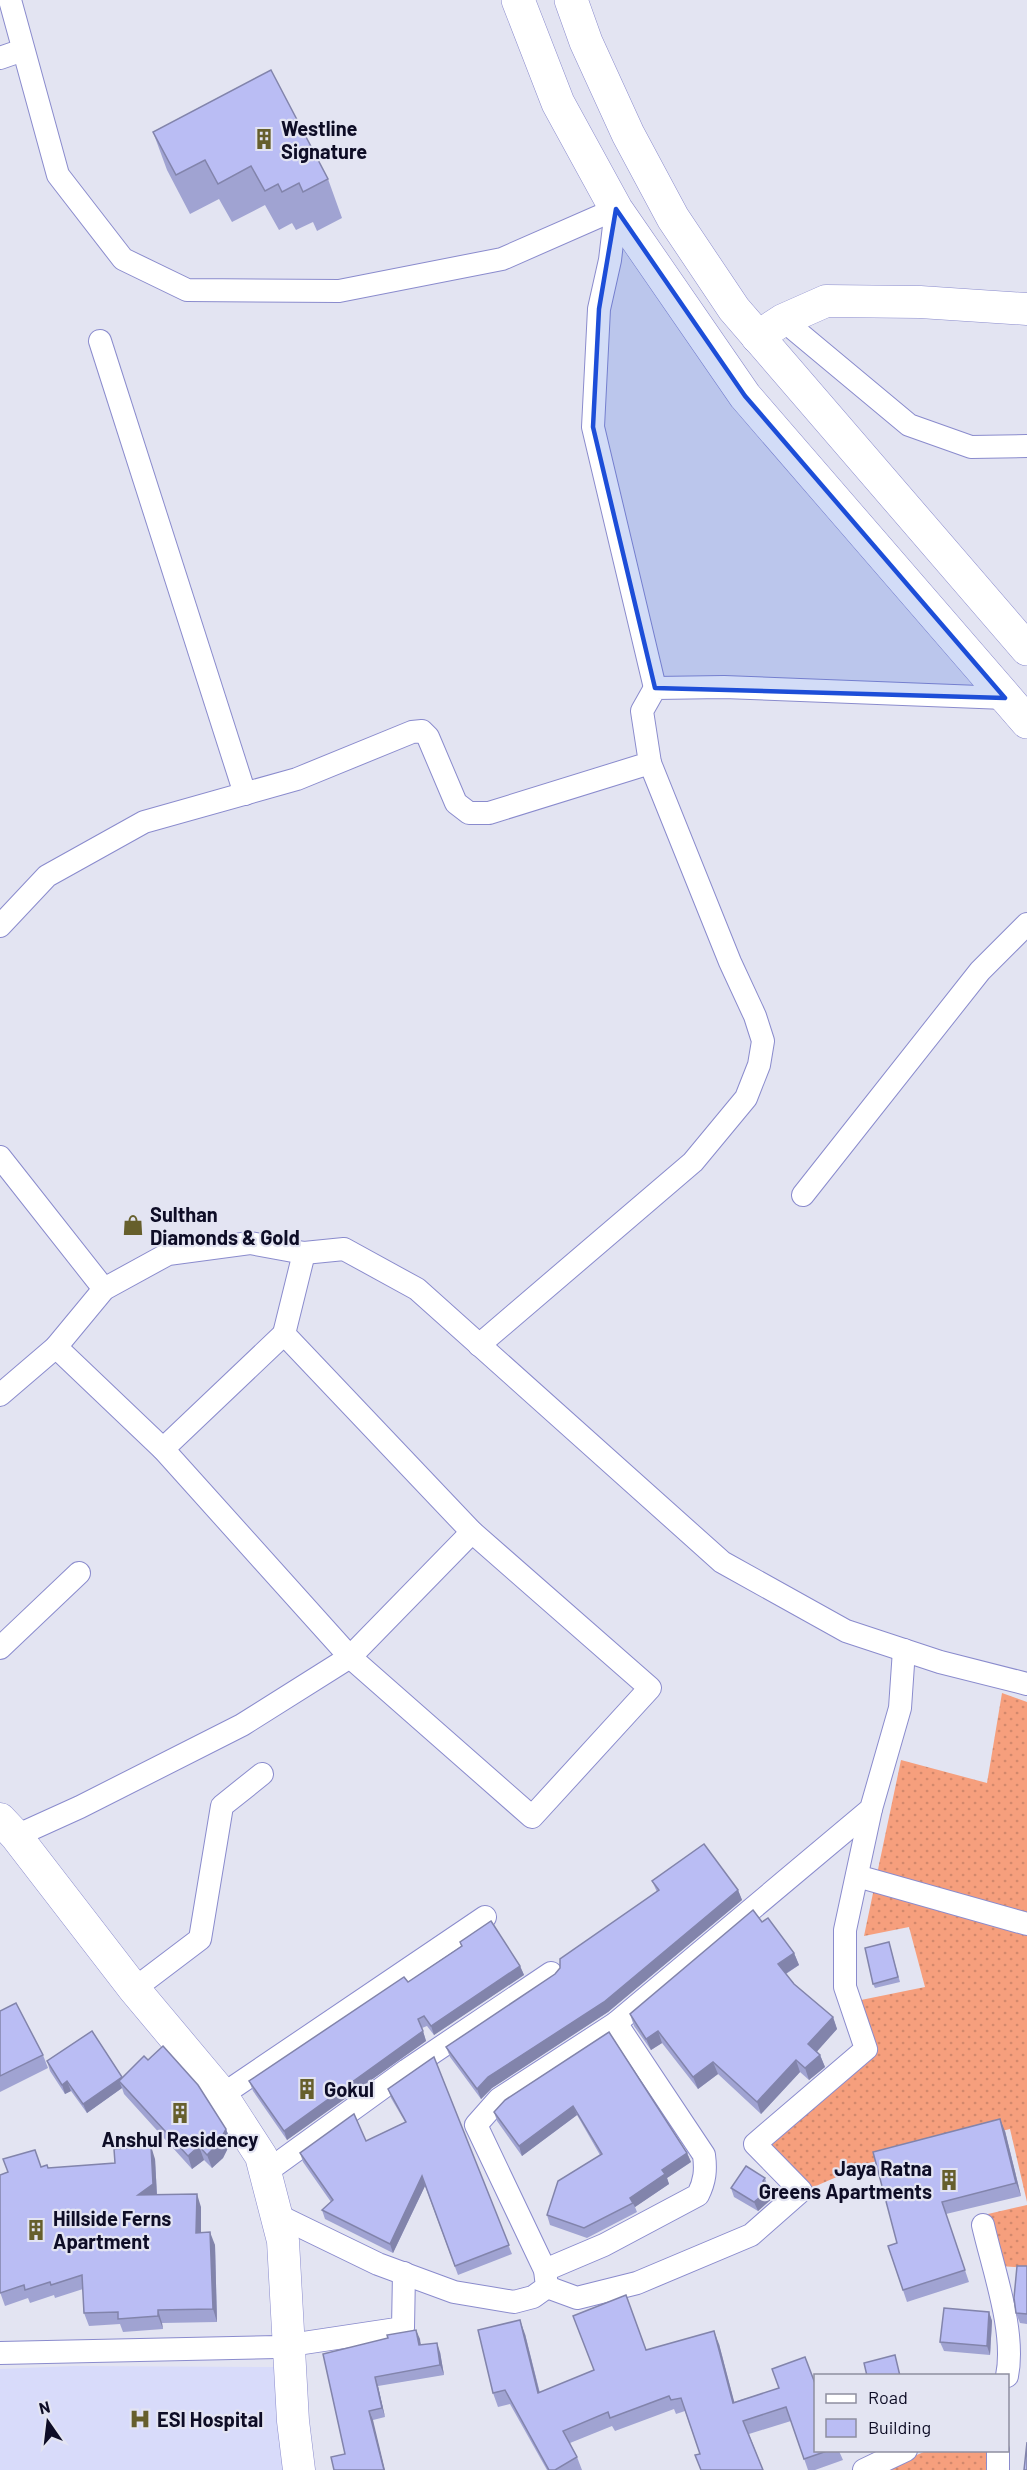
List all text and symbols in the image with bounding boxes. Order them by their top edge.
place label: Westline Signature [281,116,367,163]
building icon: Westline Signature [252,127,276,151]
place label: Sulthan Diamonds & Gold [150,1202,300,1249]
shop icon: Sulthan Diamonds & Gold [121,1213,145,1237]
building icon: Gokul [295,2077,319,2101]
place label: Gokul [324,2077,374,2101]
building icon: Anshul Residency [168,2101,192,2125]
place label: Anshul Residency [102,2127,258,2151]
place label: Jaya Ratna Greens Apartments [759,2156,932,2203]
building icon: Jaya Ratna Greens Apartments [937,2168,961,2192]
place label: Hillside Ferns Apartment [53,2206,171,2253]
building icon: Hillside Ferns Apartment [24,2218,48,2242]
legend [814,2374,1009,2452]
text: Road [868,2386,908,2408]
north arrow [18,2392,78,2452]
text: N [37,2396,52,2417]
hospital icon: ESI Hospital [128,2407,152,2431]
place label: ESI Hospital [157,2407,263,2431]
text: Building [868,2416,931,2438]

